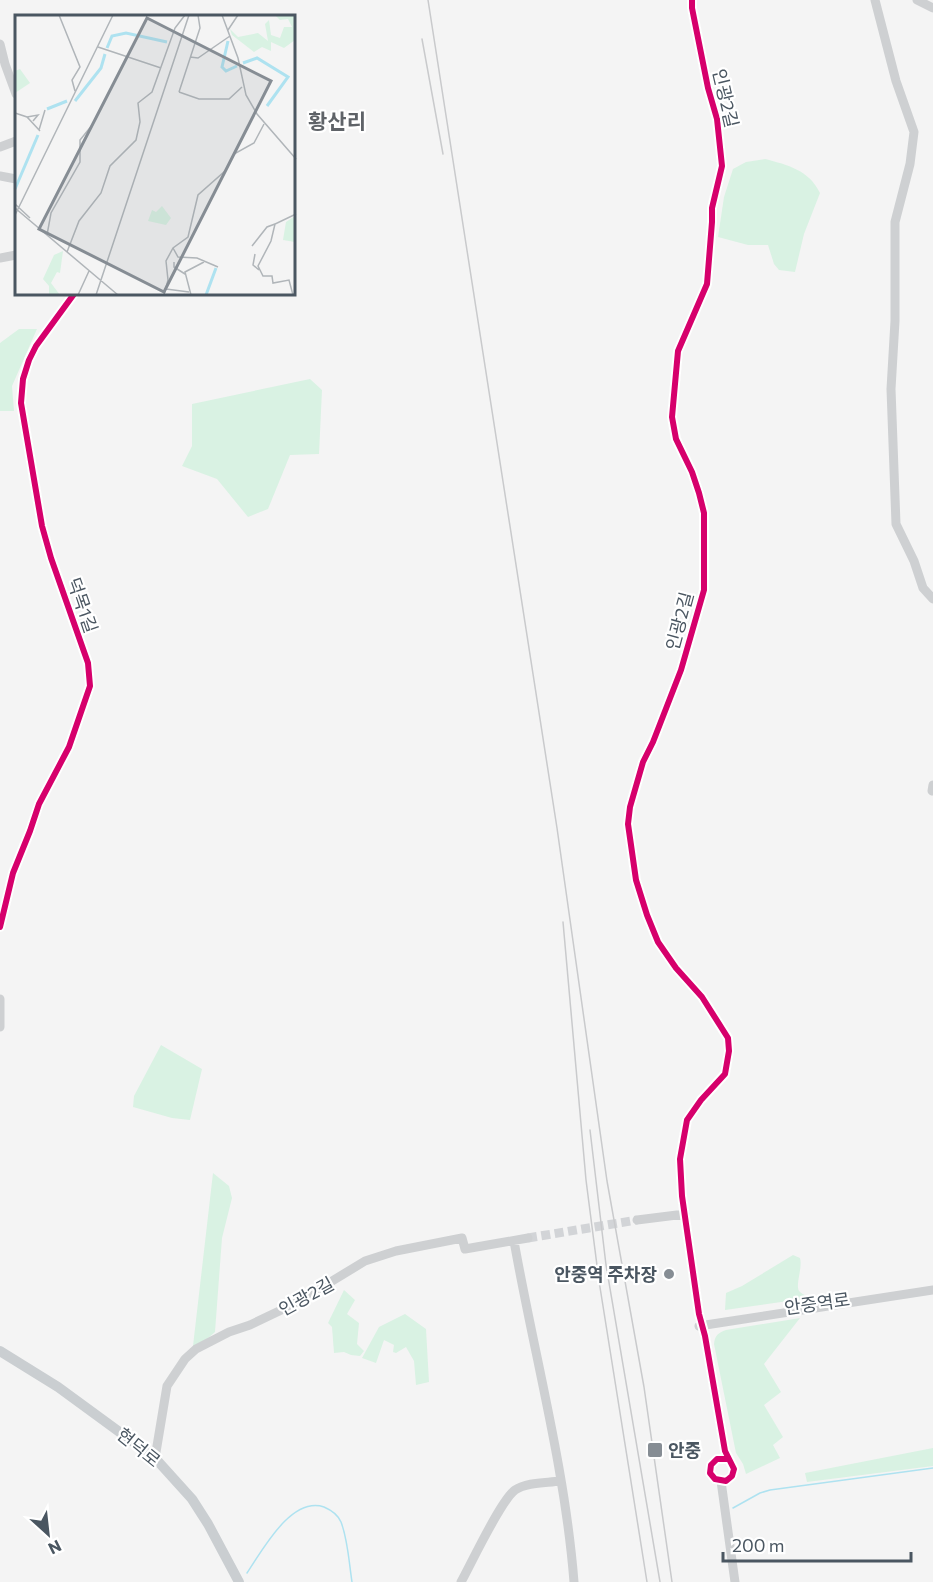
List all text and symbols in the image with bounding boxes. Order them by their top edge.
inset map [15,15,296,296]
street label: 인광2길 [709,66,743,130]
district label: 황산리 [308,108,366,133]
street label: 덕목1길 [63,574,103,636]
street label: 인광2길 [661,589,697,653]
place label: 안중역 주차장 [554,1263,657,1285]
marker: 안중역 주차장 [662,1267,676,1281]
street label: 인광2길 [275,1272,337,1320]
street label: 안중역로 [783,1287,851,1319]
street label: 현덕로 [113,1423,165,1471]
place label: 안중 [668,1439,701,1461]
marker: 안중 [646,1441,664,1459]
north arrow [18,1504,78,1564]
scale bar [723,1525,910,1563]
text: 200 m [732,1534,785,1556]
text: N [45,1537,65,1559]

